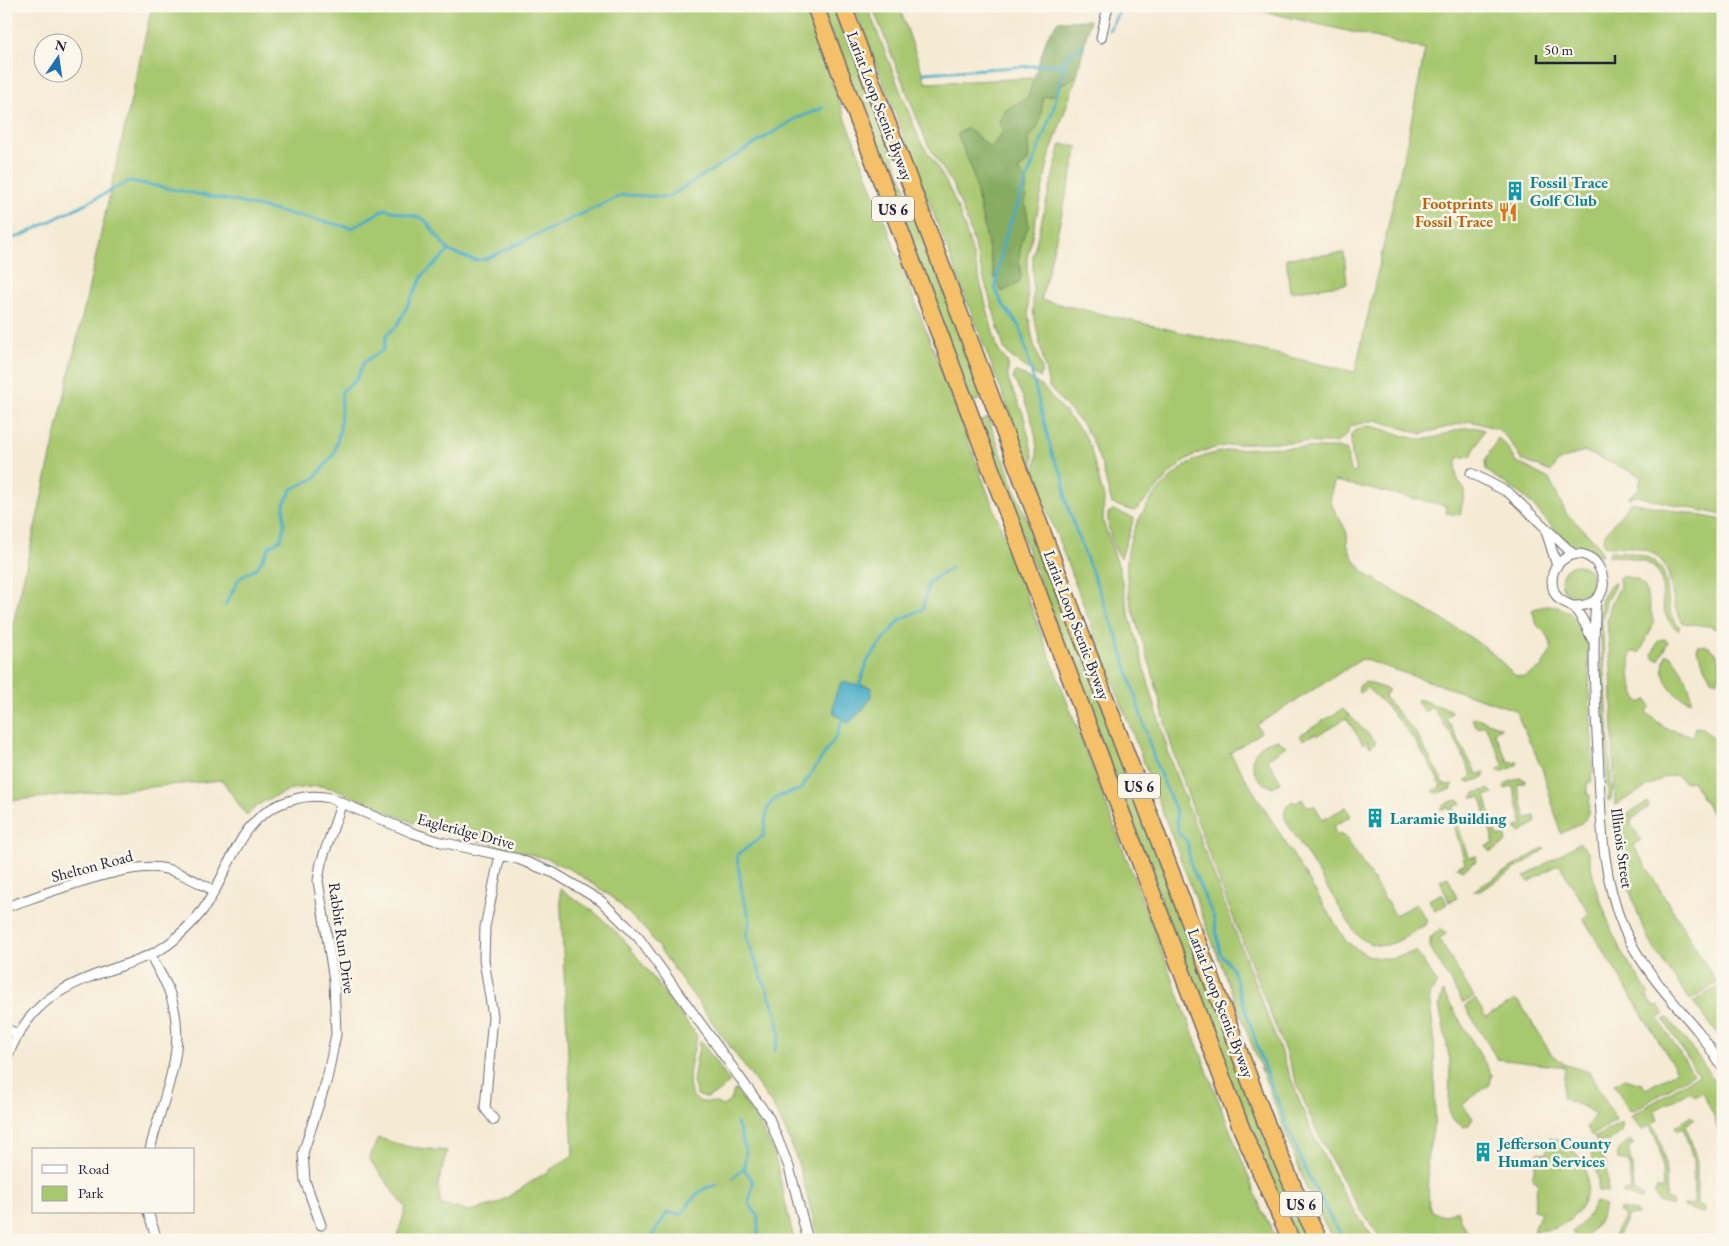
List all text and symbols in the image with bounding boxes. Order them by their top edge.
street label: Lariat Loop Scenic Byway [842,28,919,185]
north arrow [32,32,82,82]
scale bar [1536,32,1615,64]
text: N [53,35,69,56]
text: 50 m [1544,40,1573,59]
place label: Fossil Trace Golf Club [1530,172,1608,211]
building icon: Fossil Trace Golf Club [1504,180,1526,202]
place label: Footprints Fossil Trace [1415,193,1493,232]
road number: US 6 [872,196,914,222]
restaurant icon: Footprints Fossil Trace [1497,201,1519,223]
street label: Lariat Loop Scenic Byway [1039,547,1116,704]
road number: US 6 [1118,774,1160,798]
building icon: Laramie Building [1364,807,1386,829]
street label: Illinois Street [1606,807,1638,889]
street label: Eagleridge Drive [415,808,517,854]
place label: Laramie Building [1390,808,1508,829]
street label: Shelton Road [49,845,136,887]
street label: Rabbit Run Drive [324,881,360,995]
street label: Lariat Loop Scenic Byway [1183,925,1260,1082]
place label: Jefferson County Human Services [1496,1133,1612,1172]
building icon: Jefferson County Human Services [1472,1141,1494,1163]
legend [32,1148,195,1214]
text: Road [78,1159,110,1178]
text: Park [78,1183,105,1202]
road number: US 6 [1280,1192,1322,1216]

